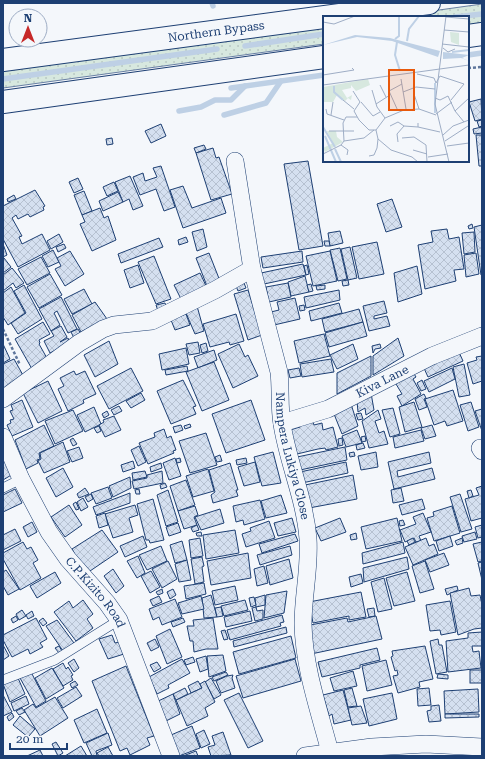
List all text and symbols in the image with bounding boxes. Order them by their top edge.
north arrow [8,8,48,48]
text: N [24,12,33,25]
inset map [323,16,469,162]
street label: Northern Bypass [167,18,266,45]
street label: Kiva Lane [354,362,411,401]
street label: Nampera Lukiya Close [273,392,312,521]
street label: C.P.Kizito Road [62,554,128,630]
scale bar [10,725,67,751]
text: 20 m [16,732,43,746]

